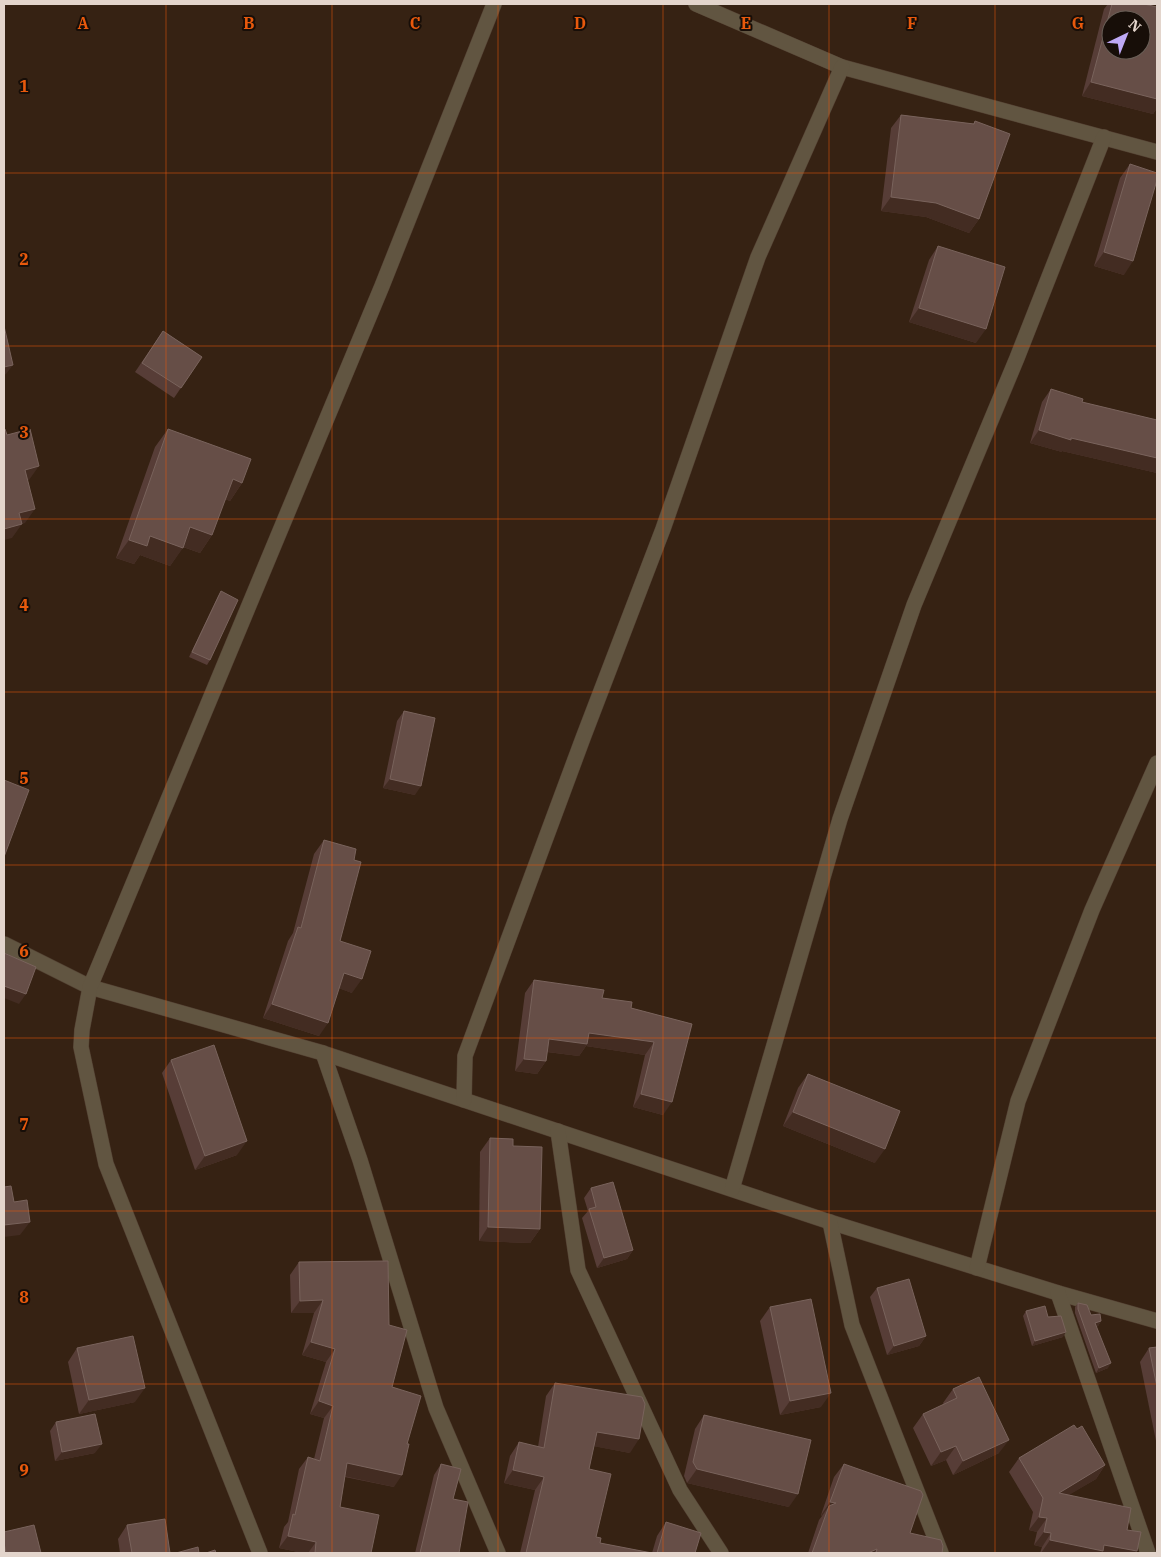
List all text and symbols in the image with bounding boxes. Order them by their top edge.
north arrow [1101,10,1151,60]
text: A [77,13,89,33]
text: B [243,13,255,33]
text: C [410,13,420,33]
text: D [574,13,586,33]
text: E [741,13,751,33]
text: F [907,13,917,33]
text: G [1072,13,1084,33]
text: N [1125,15,1145,36]
text: 1 [19,76,29,96]
text: 2 [19,249,29,269]
text: 3 [19,422,29,442]
text: 4 [19,595,29,615]
text: 5 [19,768,29,788]
text: 6 [19,941,29,961]
text: 7 [19,1114,29,1134]
text: 8 [19,1287,29,1307]
text: 9 [19,1460,29,1480]

